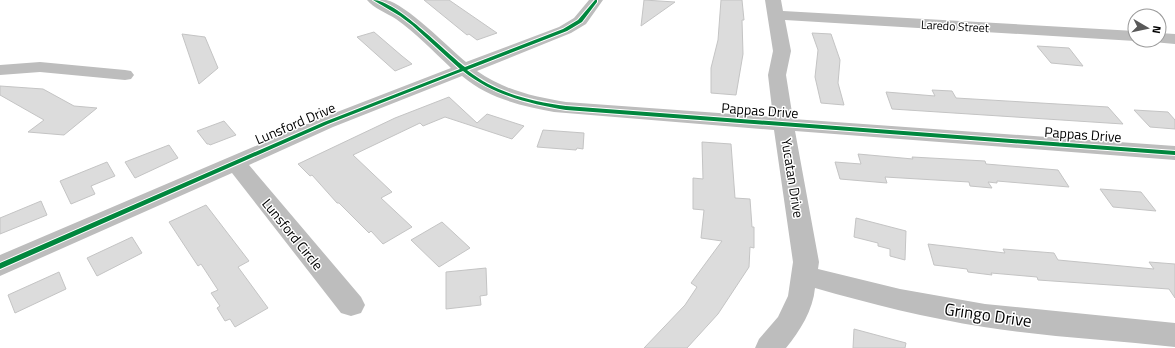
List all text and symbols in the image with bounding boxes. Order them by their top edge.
north arrow [1127,8,1167,48]
street label: Laredo Street [920,15,990,37]
text: N [1148,25,1165,35]
street label: Lunsford Drive [251,97,339,149]
street label: Pappas Drive [721,97,799,123]
street label: Pappas Drive [1044,121,1122,147]
street label: Yucatan Drive [776,137,810,219]
street label: Lunsford Circle [257,194,329,274]
street label: Gringo Drive [943,296,1033,334]

